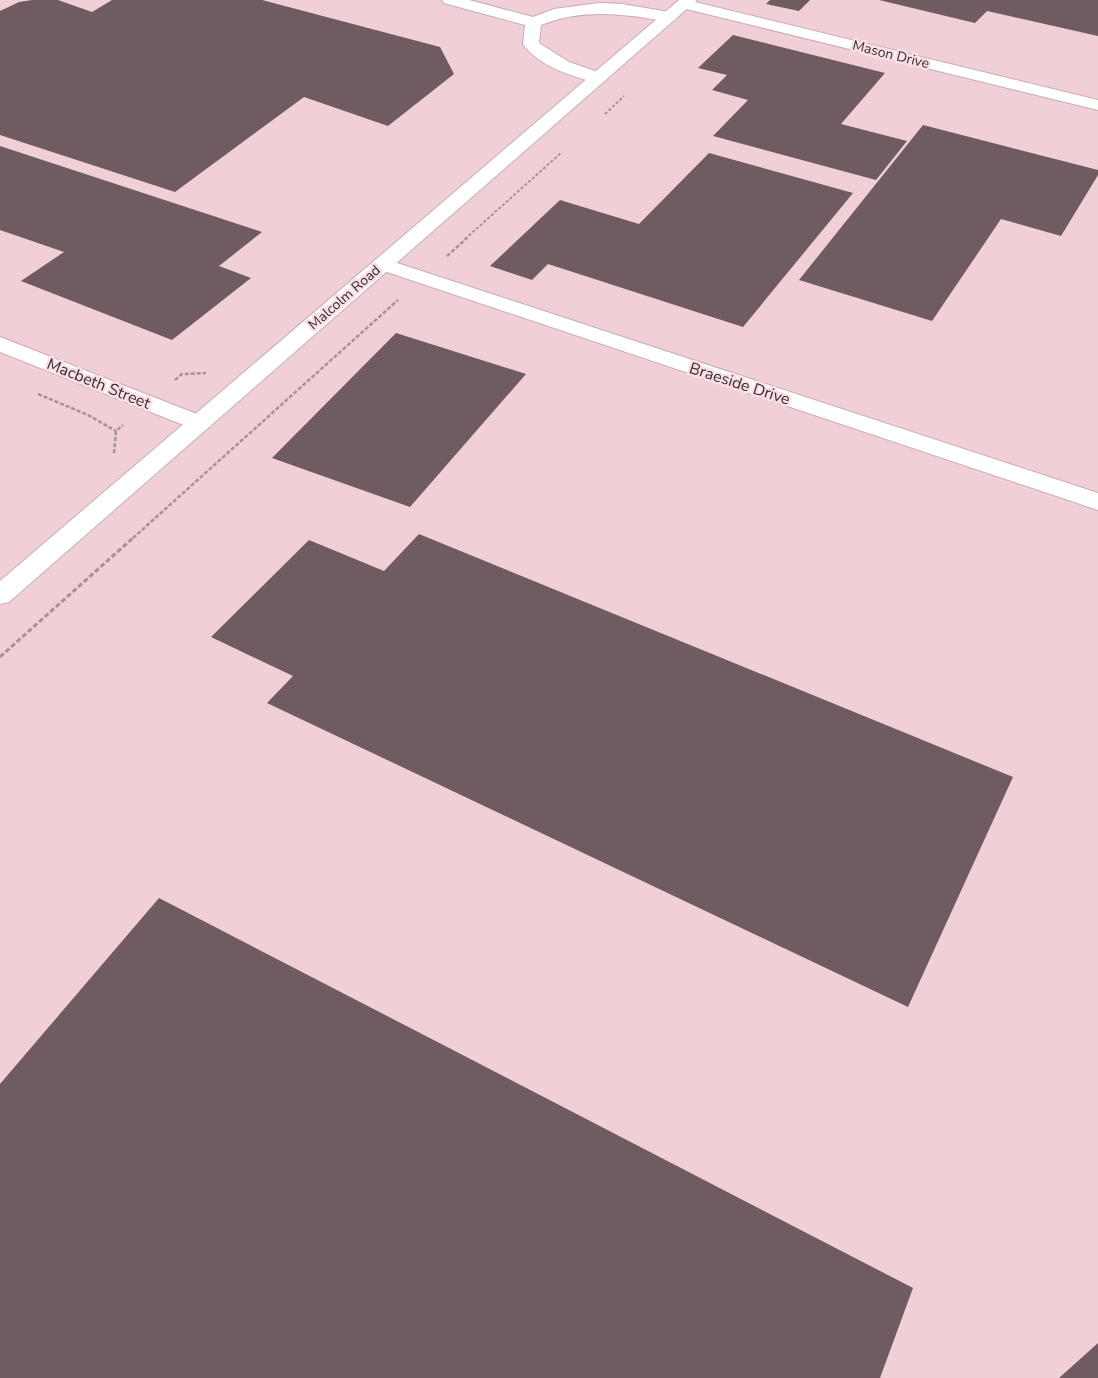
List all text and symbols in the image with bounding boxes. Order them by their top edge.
street label: Mason Drive [850,36,931,73]
street label: Malcolm Road [304,261,384,334]
street label: Macbeth Street [44,353,154,415]
street label: Braeside Drive [686,357,793,411]

